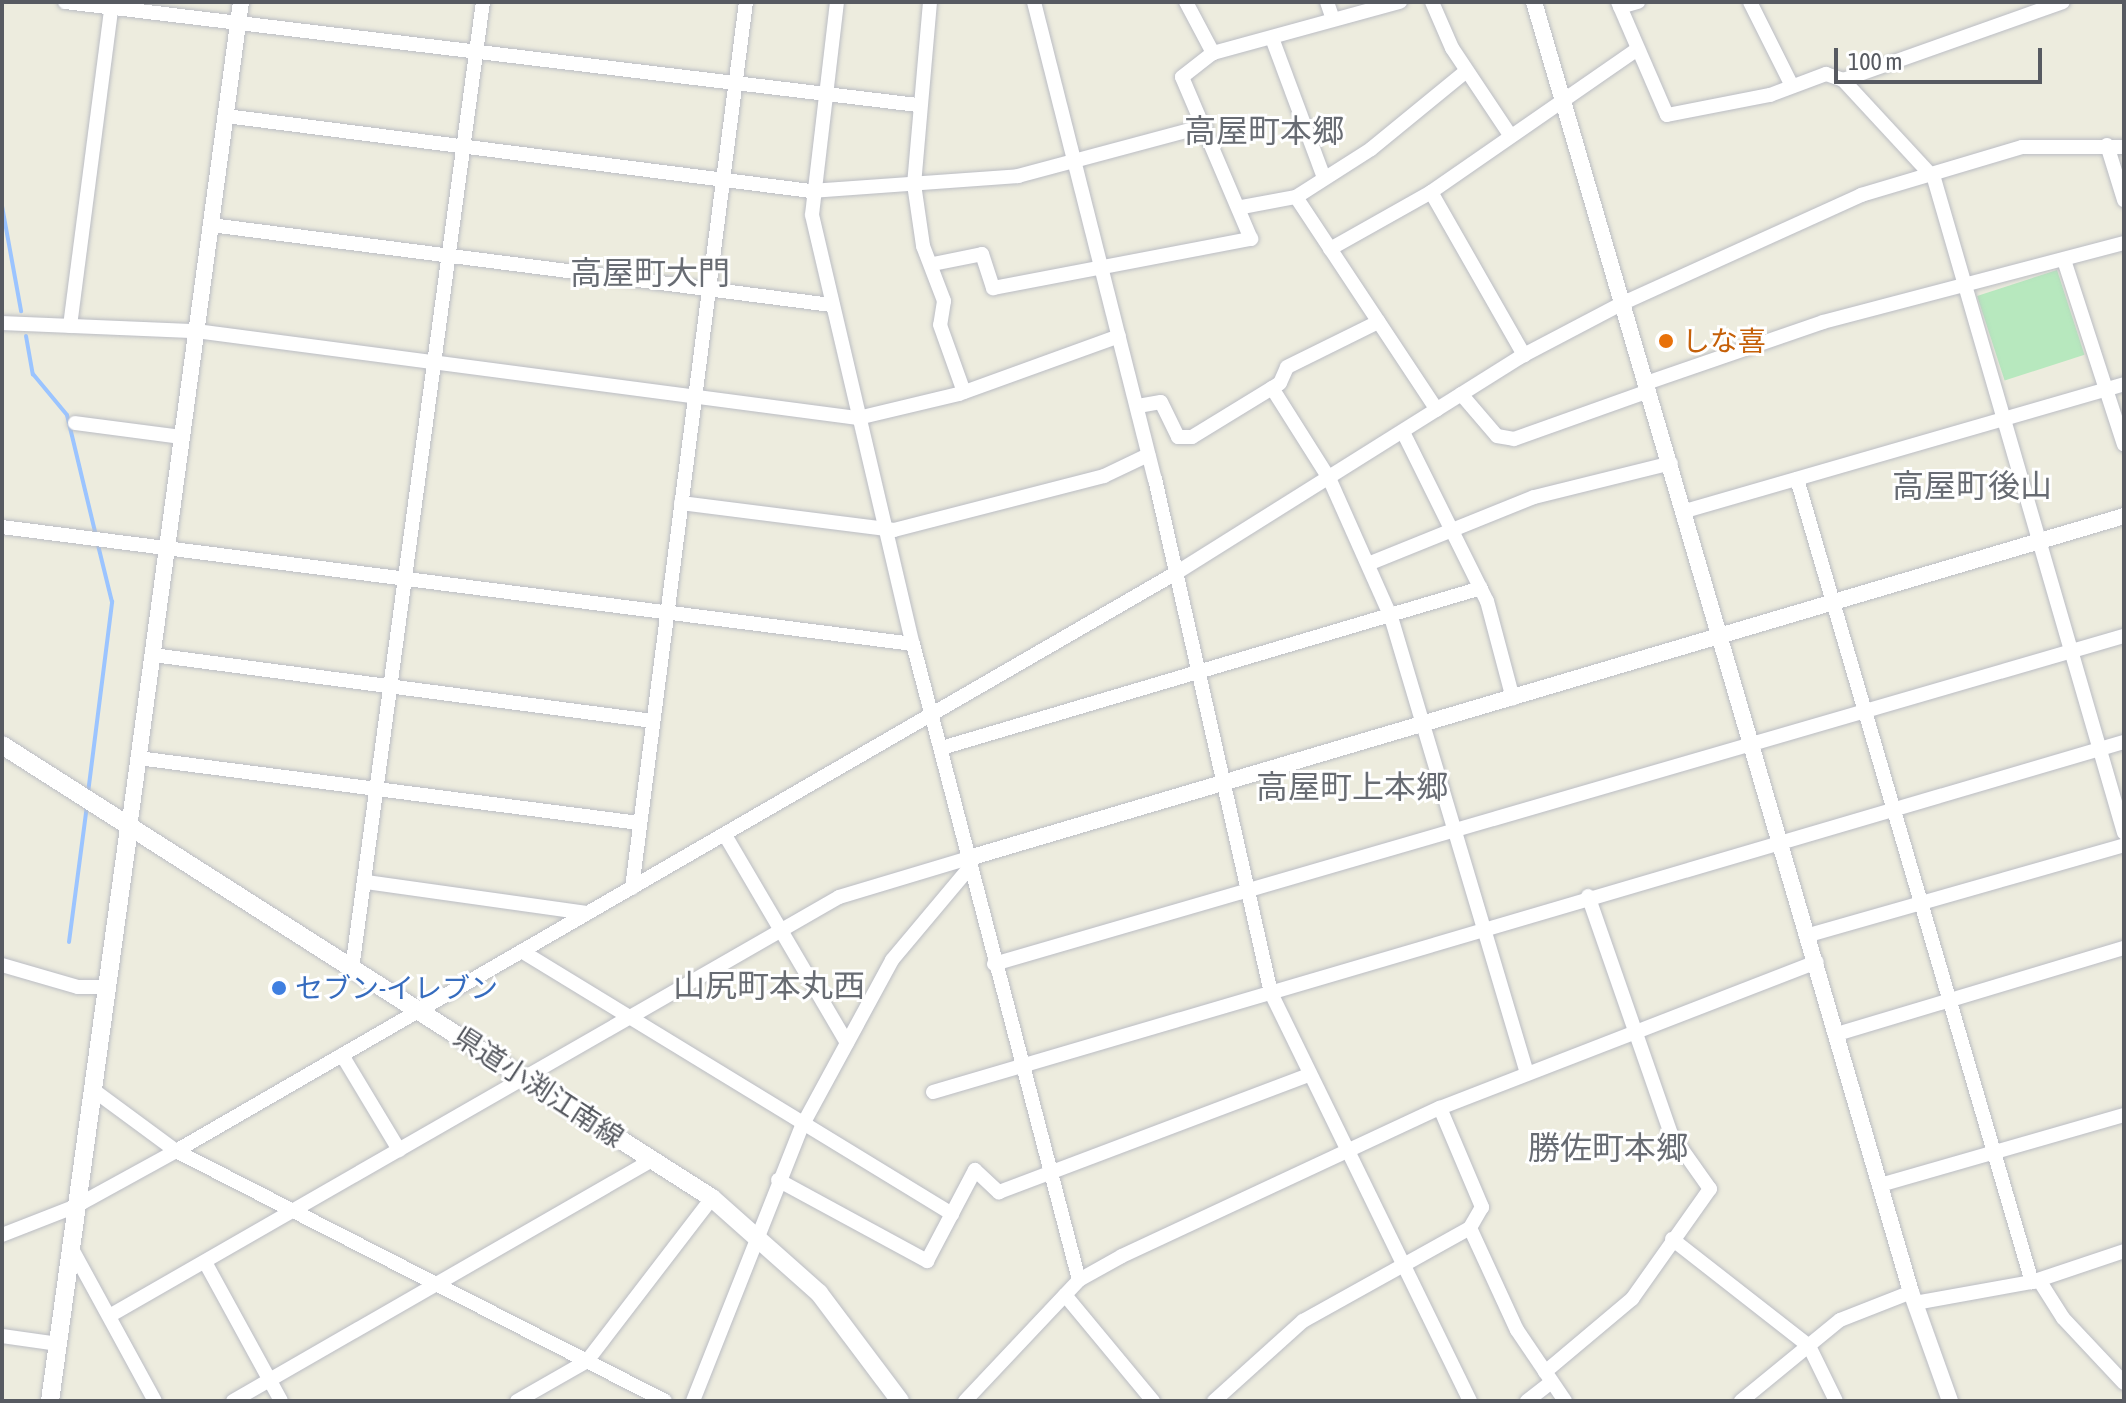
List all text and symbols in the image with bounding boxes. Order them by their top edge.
scale bar [1838,32,2046,82]
text: 100 m [1848,48,1902,75]
district label: 高屋町本郷 [1184,112,1344,150]
district label: 高屋町大門 [570,254,730,292]
place label: しな喜 [1682,324,1766,358]
marker: しな喜 [1657,332,1675,350]
district label: 高屋町後山 [1892,467,2052,505]
district label: 高屋町上本郷 [1256,768,1448,806]
district label: 山尻町本丸西 [673,967,865,1005]
place label: セブン-イレブン [295,971,498,1005]
marker: セブン-イレブン [270,979,288,997]
street label: 県道小渕江南線 [448,1020,630,1154]
district label: 勝佐町本郷 [1528,1129,1688,1167]

